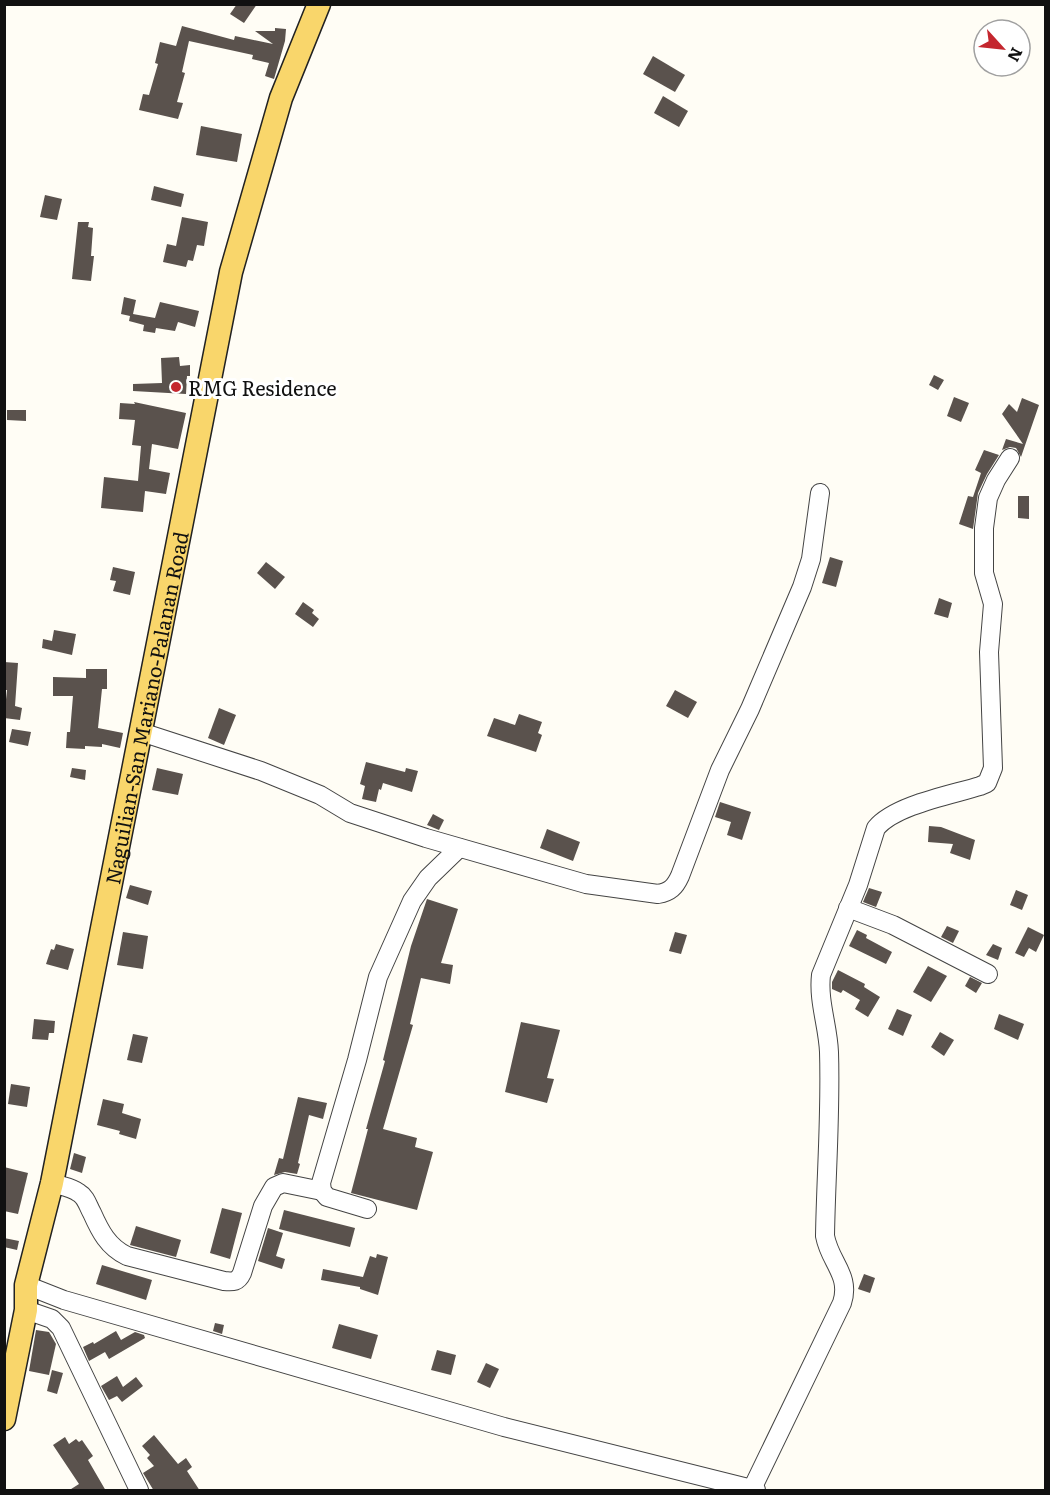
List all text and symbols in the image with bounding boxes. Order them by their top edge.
north arrow [972,18,1032,78]
text: N [1003,44,1030,67]
place label: RMG Residence [188,372,337,402]
marker: RMG Residence [169,380,183,394]
street label: Naguilian-San Mariano-Palanan Road [96,528,195,887]

